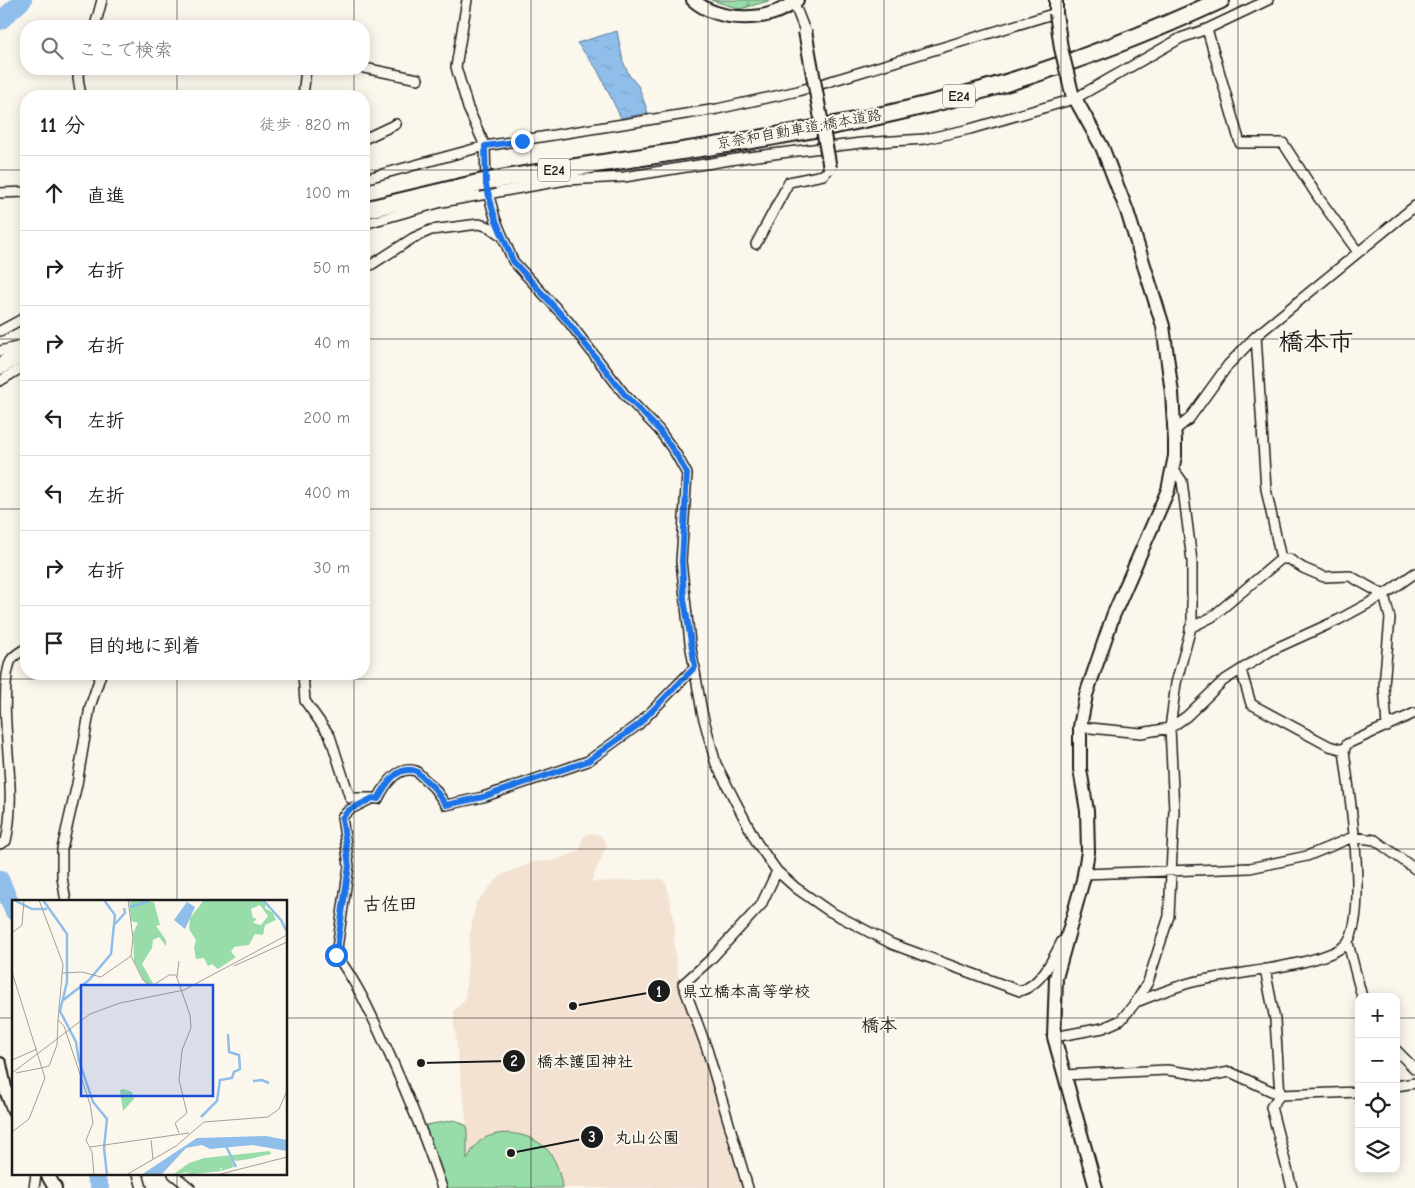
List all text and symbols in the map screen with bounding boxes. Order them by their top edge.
search box [20,20,370,75]
icon: search [38,34,66,62]
text: ここで検索 [78,39,173,61]
road number: E24 [943,84,975,108]
street label: 京奈和自動車道;橋本道路 [715,106,883,152]
text: 11 分 [40,113,85,137]
text: 徒歩 · 820 m [260,116,350,134]
route end [511,130,534,153]
road number: E24 [538,158,570,182]
icon: ahead [40,179,68,207]
text: 100 m [306,184,350,202]
text: 直進 [87,185,125,207]
icon: right [40,254,68,282]
text: 50 m [313,259,350,277]
text: 右折 [87,260,125,282]
district label: 橋本市 [1278,327,1354,356]
icon: right [40,329,68,357]
text: 40 m [314,334,350,352]
text: 右折 [87,335,125,357]
icon: left [40,404,68,432]
text: 200 m [304,409,350,427]
text: 左折 [87,410,125,432]
icon: left [40,479,68,507]
text: 400 m [304,484,350,502]
text: 左折 [87,485,125,507]
icon: right [40,554,68,582]
text: 30 m [314,559,350,577]
text: 右折 [87,560,125,582]
icon: arrive [40,629,68,657]
text: 目的地に到着 [87,635,201,657]
district label: 古佐田 [363,894,417,915]
inset map [12,900,288,1176]
route start [325,944,348,967]
callout: 県立橋本高等学校 [647,976,820,1007]
text: 1 [656,983,662,1001]
text: 県立橋本高等学校 [682,983,810,1001]
map controls [1355,993,1400,1173]
button: + [1355,993,1400,1038]
district label: 橋本 [861,1015,897,1036]
button: − [1355,1038,1400,1083]
callout: 橋本護国神社 [502,1045,643,1076]
text: 2 [510,1052,518,1070]
text: 橋本護国神社 [537,1053,633,1071]
button: locate [1355,1083,1400,1128]
callout: 丸山公園 [580,1121,689,1152]
text: 3 [588,1128,596,1146]
button: layers [1355,1128,1400,1173]
text: 丸山公園 [615,1129,679,1147]

